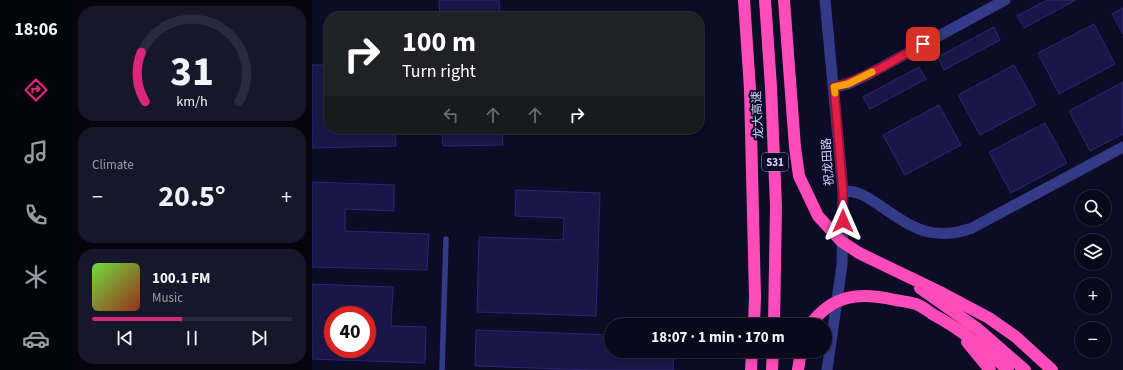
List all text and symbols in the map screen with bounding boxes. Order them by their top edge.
text: 18:06 [14,17,58,42]
text: 100 m [402,22,476,62]
pin [906,27,940,61]
icon: right [336,28,388,80]
icon: arrive [912,33,934,55]
text: 31 [170,41,214,101]
text: Turn right [402,59,476,84]
icon: directions [22,76,50,104]
text: km/h [176,90,208,111]
street label: 龙大高速 [748,91,768,139]
icon: left [440,104,462,126]
icon: ahead [482,104,504,126]
icon: ahead [524,104,546,126]
icon: right [566,104,588,126]
street label: 祝龙田路 [818,137,838,187]
icon: music [22,138,50,166]
road number: S31 [762,153,788,171]
text: Climate [92,156,134,174]
text: 20.5° [158,175,226,218]
text: − [92,181,103,213]
text: + [281,181,292,213]
map controls [1075,190,1111,358]
button: search [1075,190,1111,226]
position arrow [822,200,864,242]
icon: phone [22,201,50,229]
button: layers [1075,234,1111,270]
icon: climate [22,263,50,291]
text: 100.1 FM [152,268,210,289]
button: + [1075,278,1111,314]
text: Music [152,289,183,307]
speed limit sign: 40 [324,306,376,358]
button: − [1075,322,1111,358]
icon: car [22,325,50,353]
icon: previous [114,327,136,349]
icon: pause [181,327,203,349]
icon: next [248,327,270,349]
text: 18:07 · 1 min · 170 m [651,327,785,348]

